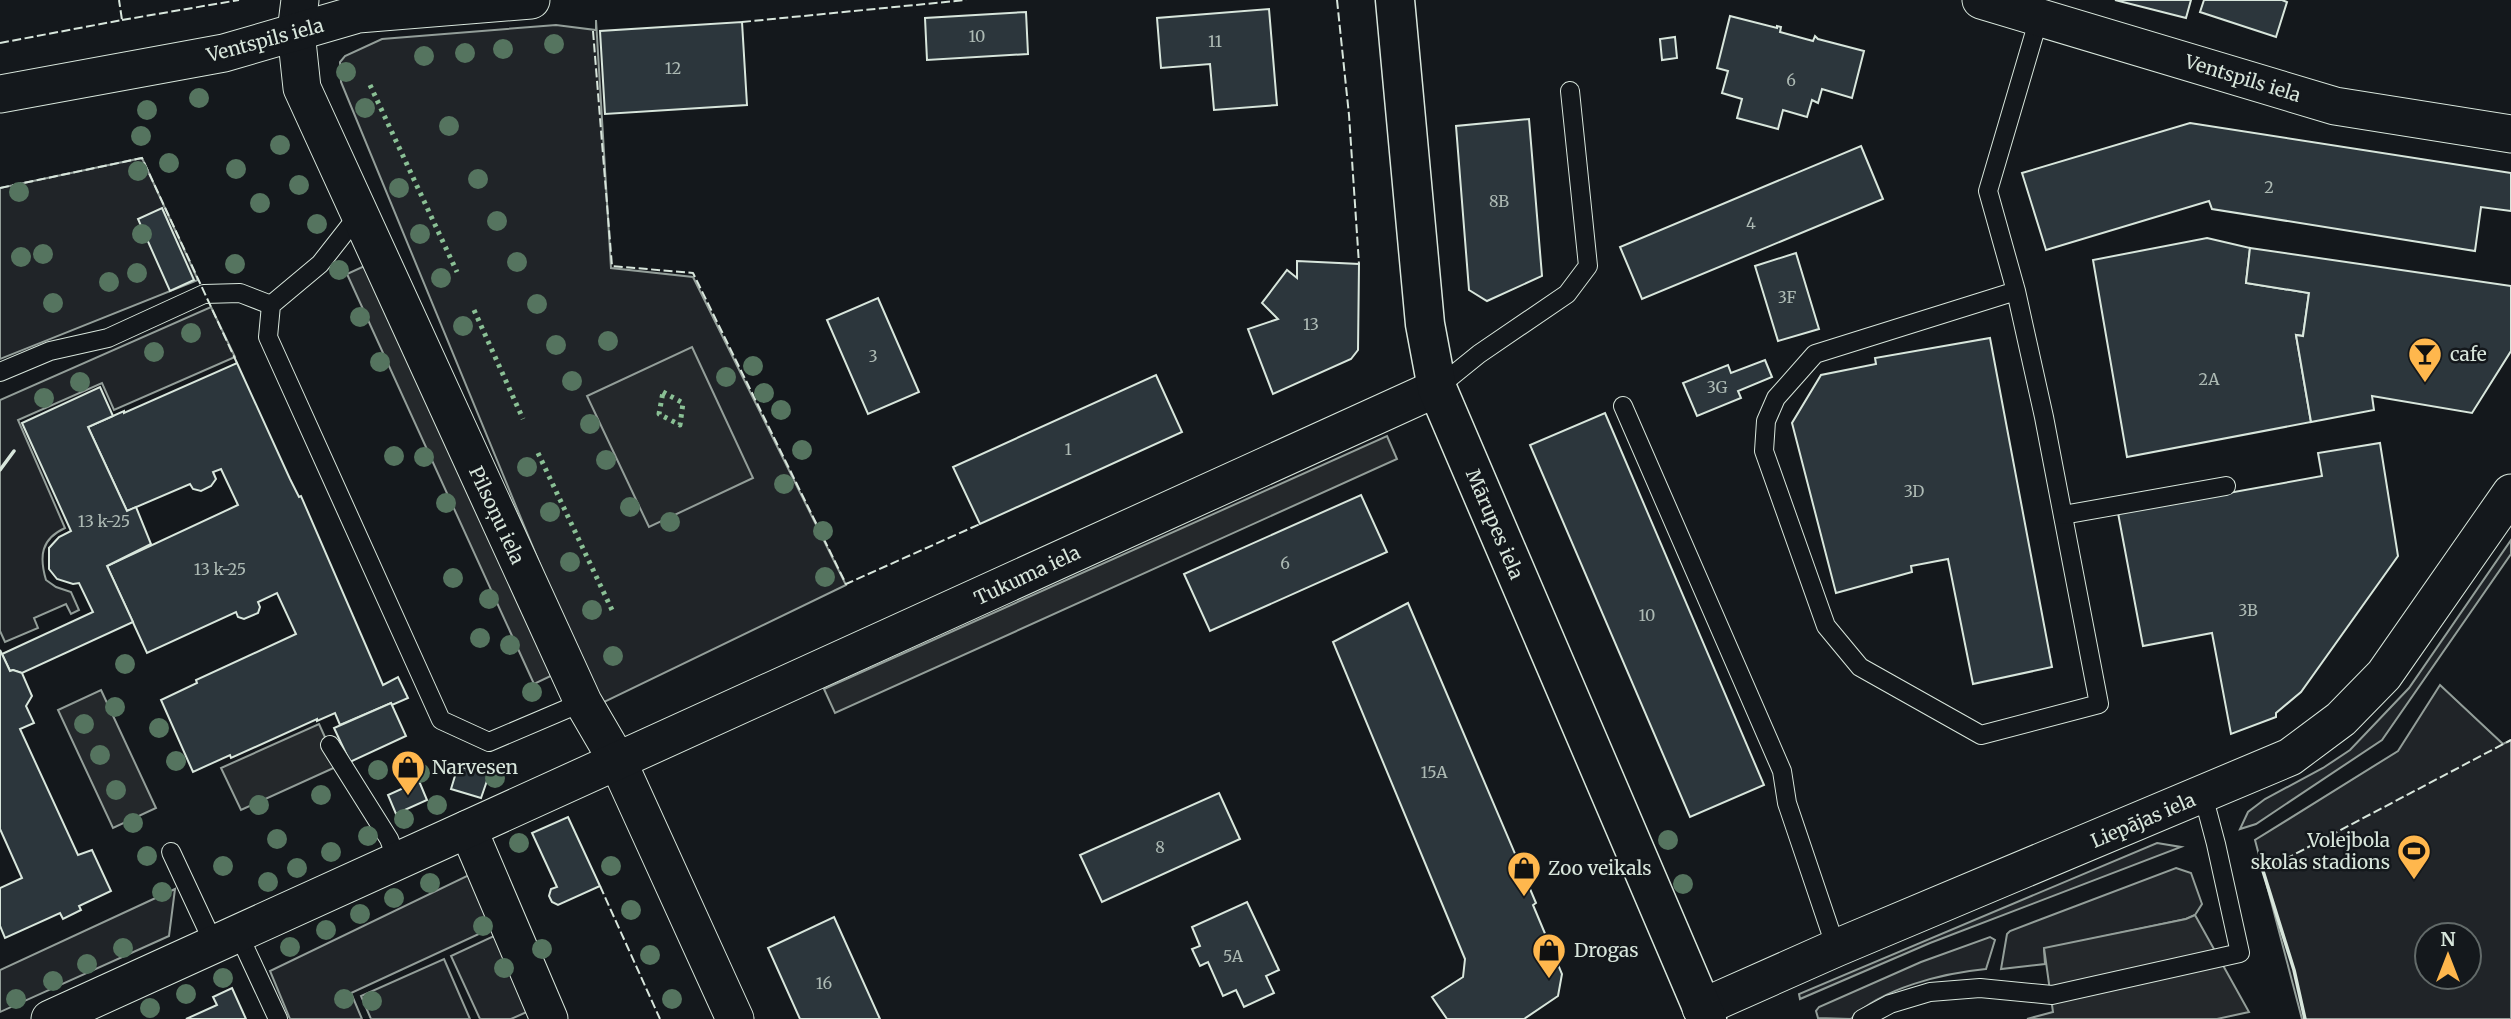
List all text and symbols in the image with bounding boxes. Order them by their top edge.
street label: Ventspils iela [203,13,326,67]
house number: 10 [969,26,985,46]
house number: 11 [1208,31,1222,51]
street label: Ventspils iela [2181,49,2304,107]
house number: 12 [665,58,681,78]
house number: 6 [1786,70,1796,90]
house number: 2 [2264,177,2274,197]
house number: 8B [1489,191,1509,211]
house number: 4 [1746,213,1756,233]
house number: 3F [1778,287,1796,307]
house number: 13 [1303,314,1319,334]
bar icon: cafe [2406,335,2444,384]
place label: cafe [2450,342,2487,366]
house number: 3 [868,346,878,366]
house number: 2A [2199,369,2220,389]
house number: 3G [1707,377,1728,397]
house number: 1 [1064,439,1072,459]
street label: Pilsoņu iela [463,462,530,568]
street label: Mārupes iela [1461,465,1529,583]
house number: 3D [1904,481,1924,501]
house number: 13 k-25 [78,511,130,531]
street label: Tukuma iela [970,540,1084,610]
house number: 6 [1280,553,1290,573]
house number: 13 k-25 [194,559,246,579]
house number: 3B [2238,600,2258,620]
house number: 10 [1639,605,1655,625]
shop icon: Narvesen [389,748,427,797]
place label: Narvesen [432,755,519,779]
house number: 15A [1421,762,1448,782]
street label: Liepājas iela [2087,787,2199,853]
place label: Volejbola skolas stadions [2251,828,2390,874]
sports icon: Volejbola skolas stadions [2395,832,2433,881]
house number: 8 [1155,837,1165,857]
shop icon: Zoo veikals [1505,849,1543,898]
place label: Zoo veikals [1548,856,1652,880]
north arrow [2413,921,2483,991]
text: N [2440,927,2456,951]
shop icon: Drogas [1530,931,1568,980]
place label: Drogas [1574,938,1639,962]
house number: 5A [1223,946,1244,966]
house number: 16 [816,973,832,993]

